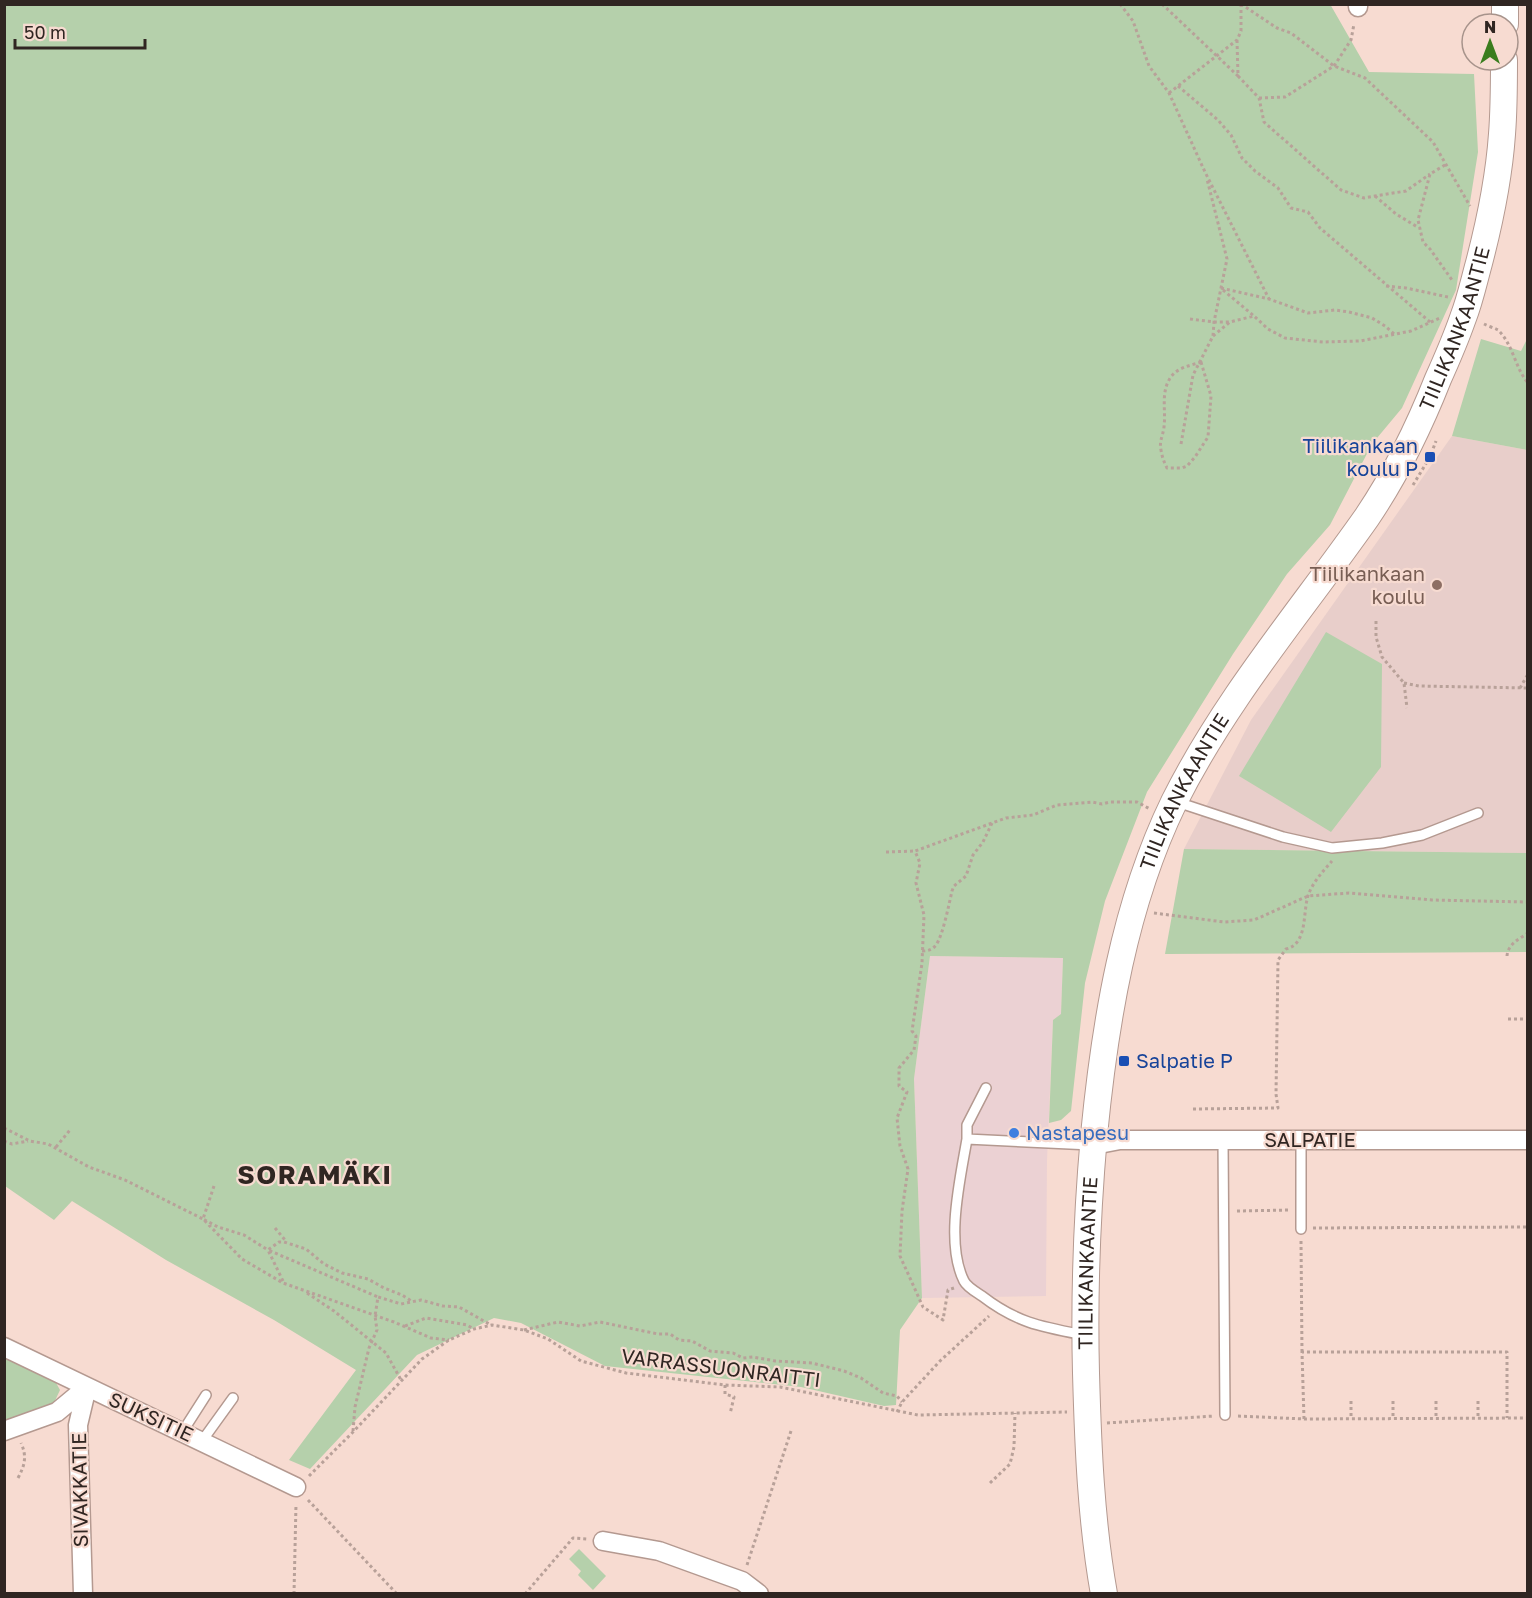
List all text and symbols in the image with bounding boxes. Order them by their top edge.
scale bar [15,12,146,50]
north arrow [1460,12,1520,72]
text: N [1484,17,1496,37]
text: 50 m [24,21,66,43]
street label: TIILIKANKAANTIE [1413,244,1494,414]
place label: Tiilikankaan koulu P [1302,433,1418,480]
marker: Tiilikankaan koulu P [1423,450,1437,464]
place label: Tiilikankaan koulu [1309,561,1425,608]
marker: Tiilikankaan koulu [1430,578,1444,592]
street label: TIILIKANKAANTIE [1134,708,1233,873]
place label: Salpatie P [1136,1048,1233,1072]
marker: Salpatie P [1117,1054,1131,1068]
place label: Nastapesu [1026,1120,1129,1144]
marker: Nastapesu [1007,1126,1021,1140]
street label: SALPATIE [1264,1127,1356,1151]
district label: SORAMÄKI [237,1159,393,1190]
street label: TIILIKANKAANTIE [1072,1176,1102,1350]
street label: VARRASSUONRAITTI [620,1343,822,1391]
street label: SUKSITIE [105,1386,198,1446]
street label: SIVAKKATIE [66,1432,92,1548]

